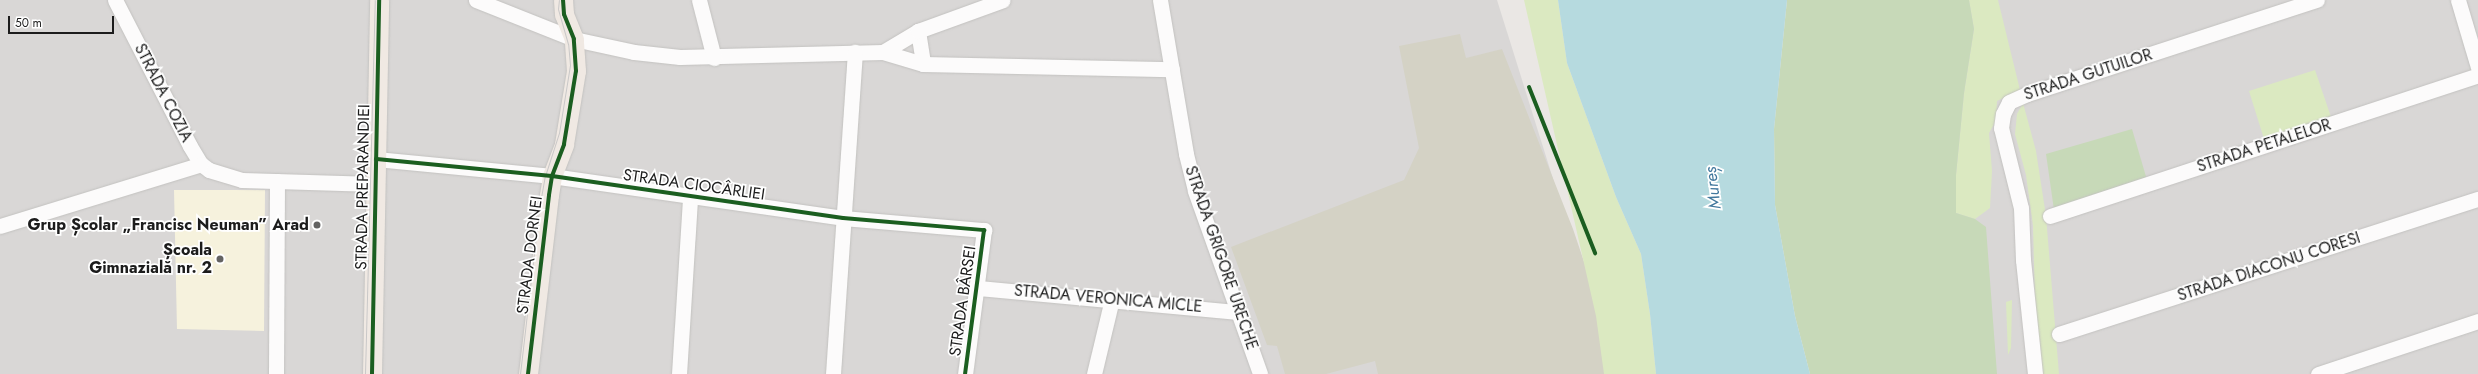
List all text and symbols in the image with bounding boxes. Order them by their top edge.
scale bar [10,8,116,34]
text: 50 m [15,14,42,32]
street label: STRADA COZIA [130,41,196,145]
street label: STRADA GUTUILOR [2022,45,2154,105]
street label: STRADA PREPARANDIEI [352,104,374,270]
street label: STRADA PETALELOR [2195,115,2333,177]
street label: STRADA GRIGORE URECHE [1180,163,1262,353]
street label: STRADA CIOCÂRLIEI [622,166,766,204]
water label: Mureș [1700,166,1726,210]
street label: STRADA DORNEI [513,195,547,315]
place label: Grup Școlar „Francisc Neuman” Arad [27,215,309,235]
marker: Grup Școlar „Francisc Neuman” Arad [312,220,322,230]
street label: STRADA DIACONU CORESI [2175,228,2363,306]
place label: Școala Gimnazială nr. 2 [89,240,212,278]
street label: STRADA BÂRSEI [946,245,980,357]
marker: Școala Gimnazială nr. 2 [215,254,225,264]
street label: STRADA VERONICA MICLE [1013,281,1203,317]

